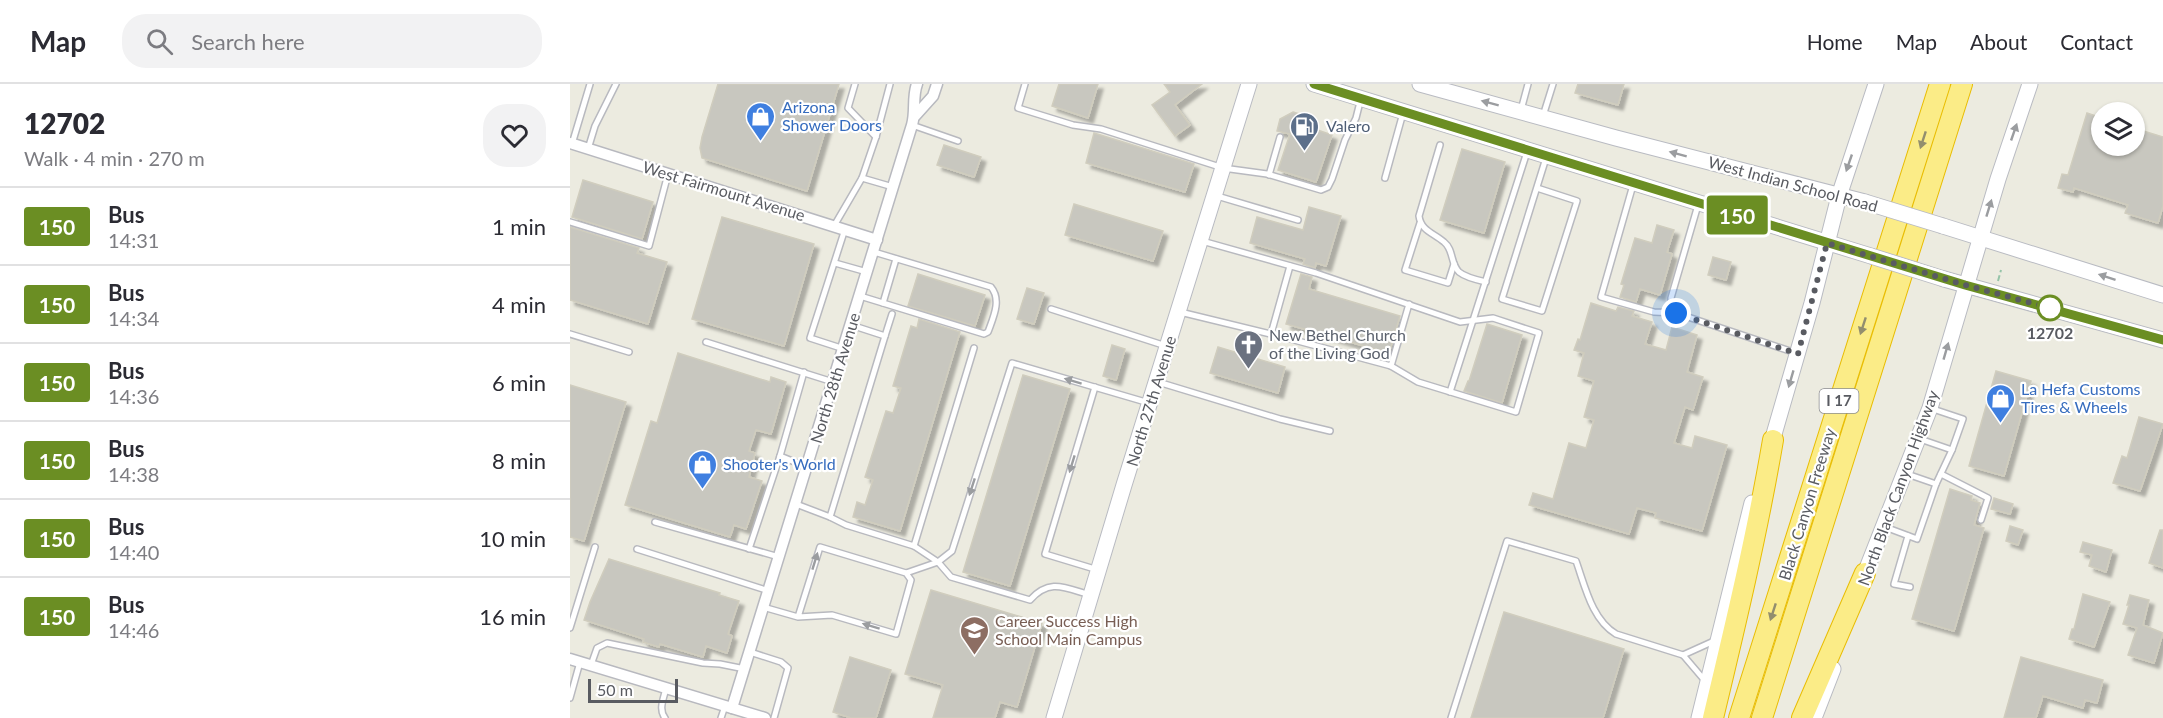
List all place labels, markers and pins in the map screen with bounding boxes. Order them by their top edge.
place label: Arizona Shower Doors [782,97,882,134]
shop icon: Arizona Shower Doors [745,100,777,142]
fuel station icon: Valero [1289,110,1321,152]
place label: Valero [1326,116,1370,135]
marker: 12702 [2037,295,2063,321]
place label: 12702 [2027,323,2073,342]
place label: New Bethel Church of the Living God [1269,325,1406,362]
church icon: New Bethel Church of the Living God [1232,328,1264,370]
place label: La Hefa Customs Tires & Wheels [2021,379,2141,416]
shop icon: La Hefa Customs Tires & Wheels [1984,382,2016,424]
shop icon: Shooter's World [686,448,718,490]
place label: Shooter's World [723,454,836,473]
place label: Career Success High School Main Campus [995,611,1142,648]
school or university icon: Career Success High School Main Campus [958,614,990,656]

